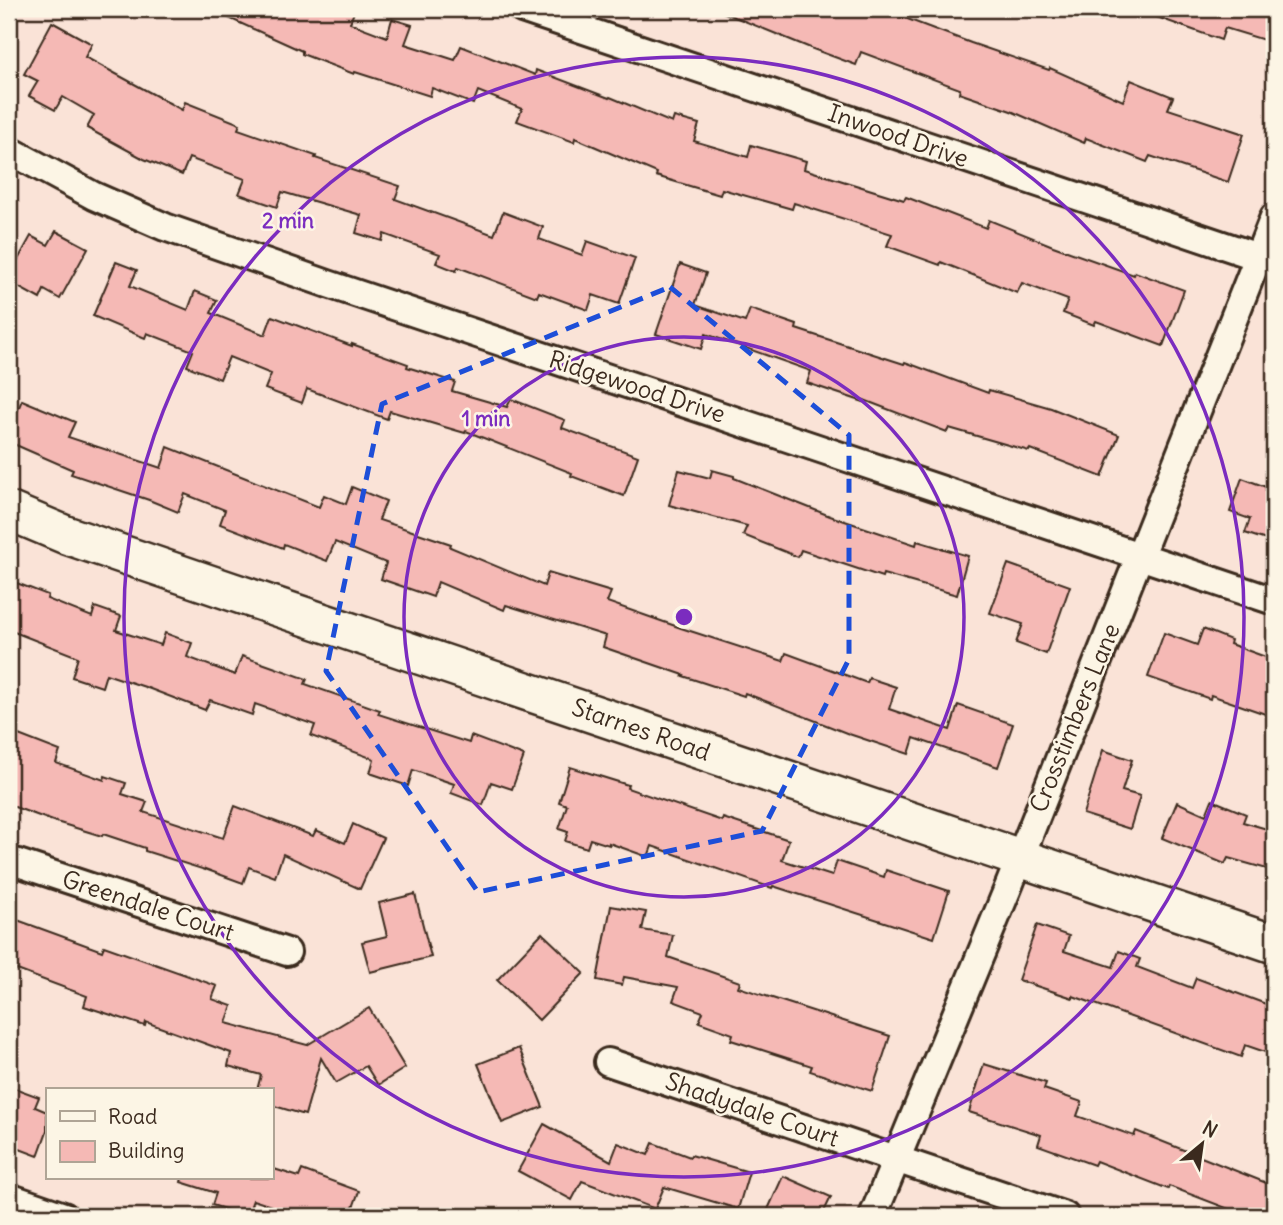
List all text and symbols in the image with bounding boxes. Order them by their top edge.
street label: Inwood Drive [824,97,972,173]
text: 2 min [262,207,314,234]
street label: Ridgewood Drive [545,343,729,429]
text: 1 min [462,405,510,432]
centre of rings [672,605,696,629]
street label: Crosstimbers Lane [1022,619,1126,816]
street label: Starnes Road [568,691,714,767]
street label: Greendale Court [59,863,238,947]
street label: Shadydale Court [662,1065,843,1153]
legend [46,1088,273,1180]
text: Road [108,1103,157,1130]
north arrow [1168,1110,1238,1180]
text: N [1199,1115,1222,1143]
text: Building [108,1137,184,1164]

